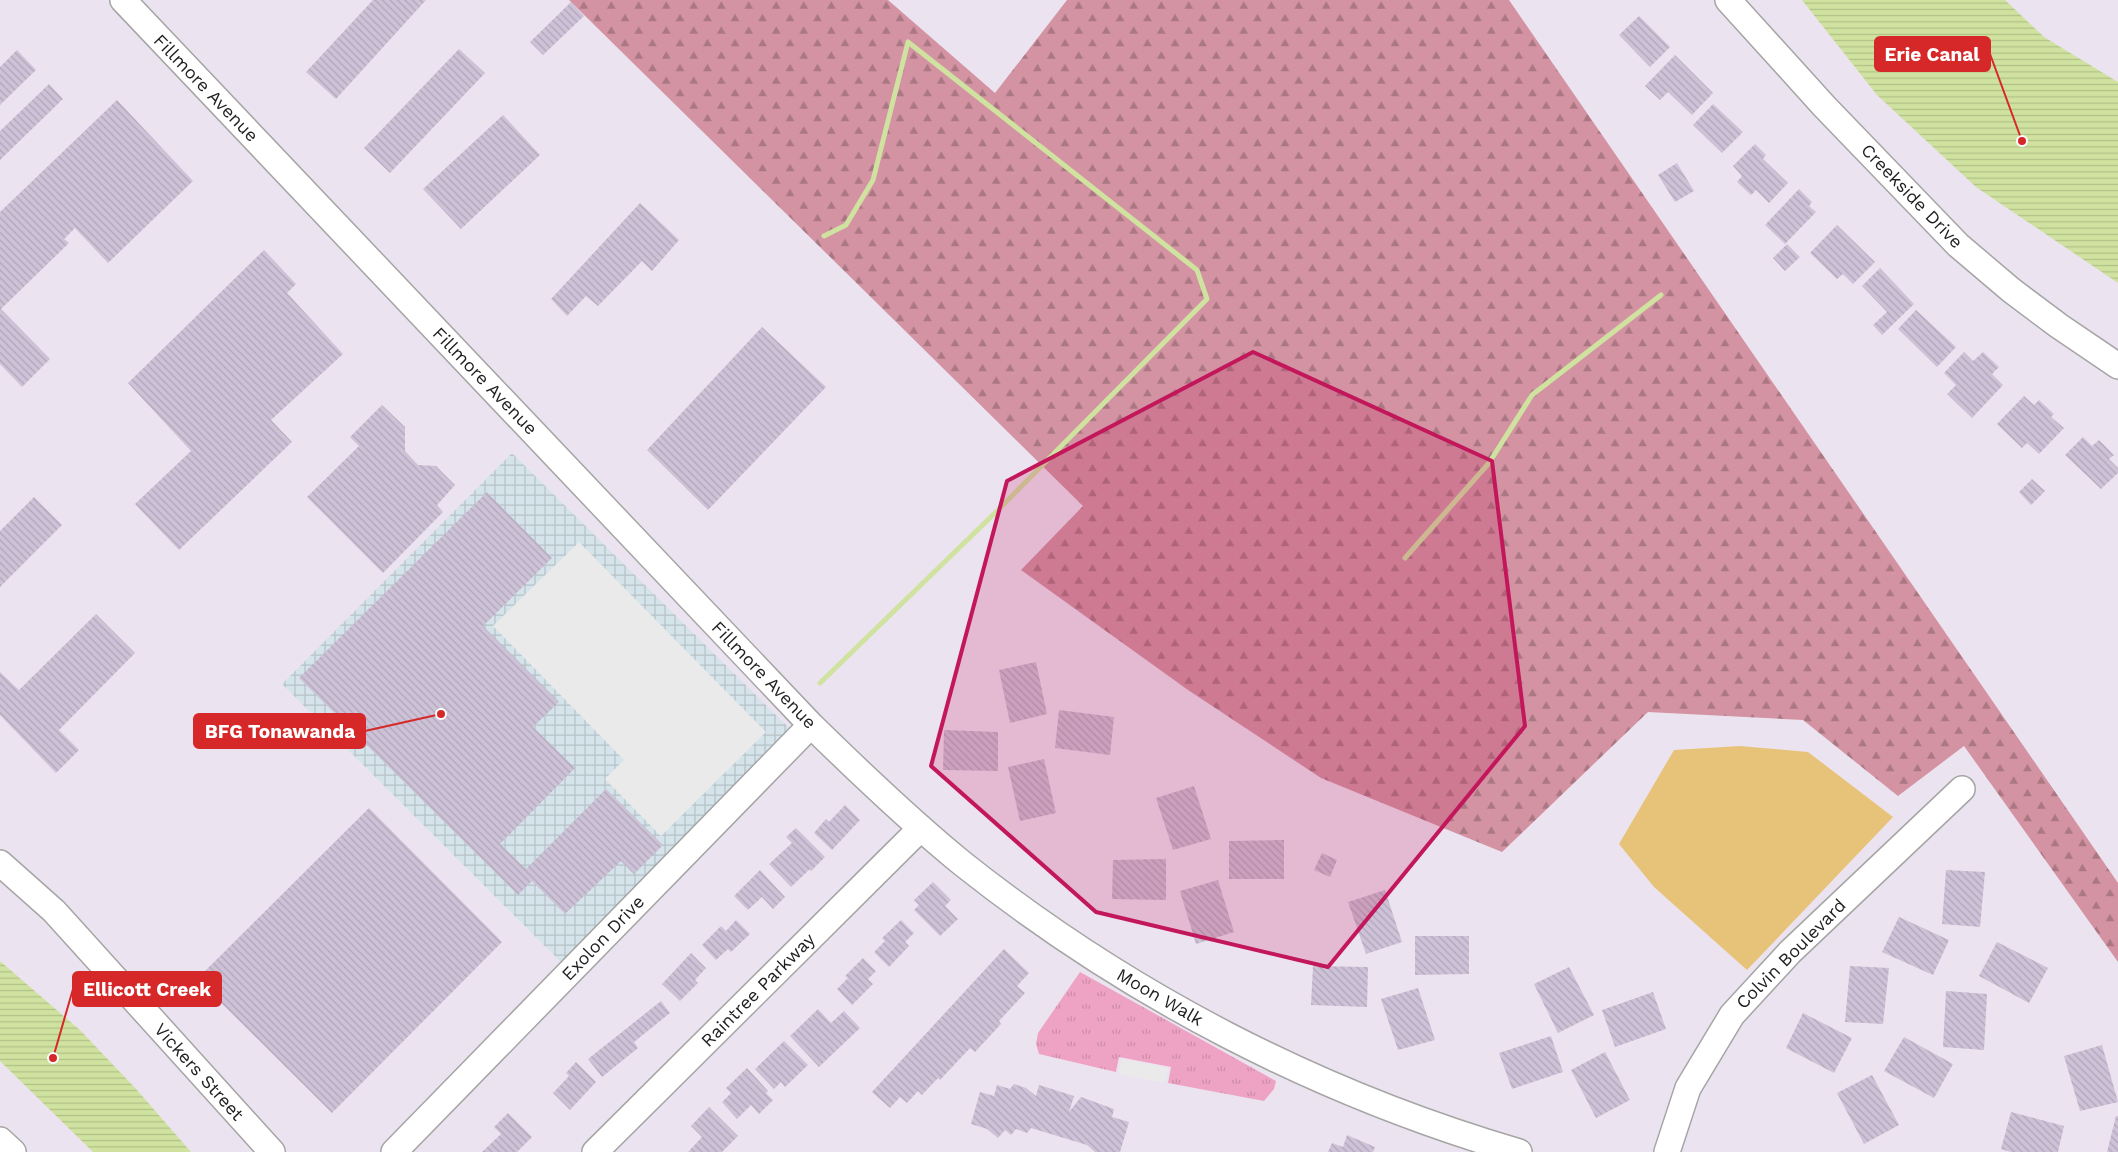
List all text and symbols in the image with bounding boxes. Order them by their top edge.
street label: Fillmore Avenue [150,30,263,146]
callout: Erie Canal [1875,37,1990,71]
text: Erie Canal [1884,43,1980,66]
street label: Creekside Drive [1857,139,1968,252]
street label: Fillmore Avenue [429,323,542,439]
street label: Fillmore Avenue [708,617,821,733]
callout: BFG Tonawanda [194,714,365,748]
text: BFG Tonawanda [205,720,355,743]
street label: Exolon Drive [557,891,648,984]
street label: Colvin Boulevard [1731,894,1850,1013]
street label: Raintree Parkway [696,928,819,1051]
street label: Moon Walk [1113,963,1207,1030]
callout: Ellicott Creek [73,972,221,1006]
text: Ellicott Creek [83,978,211,1001]
street label: Vickers Street [150,1019,249,1125]

